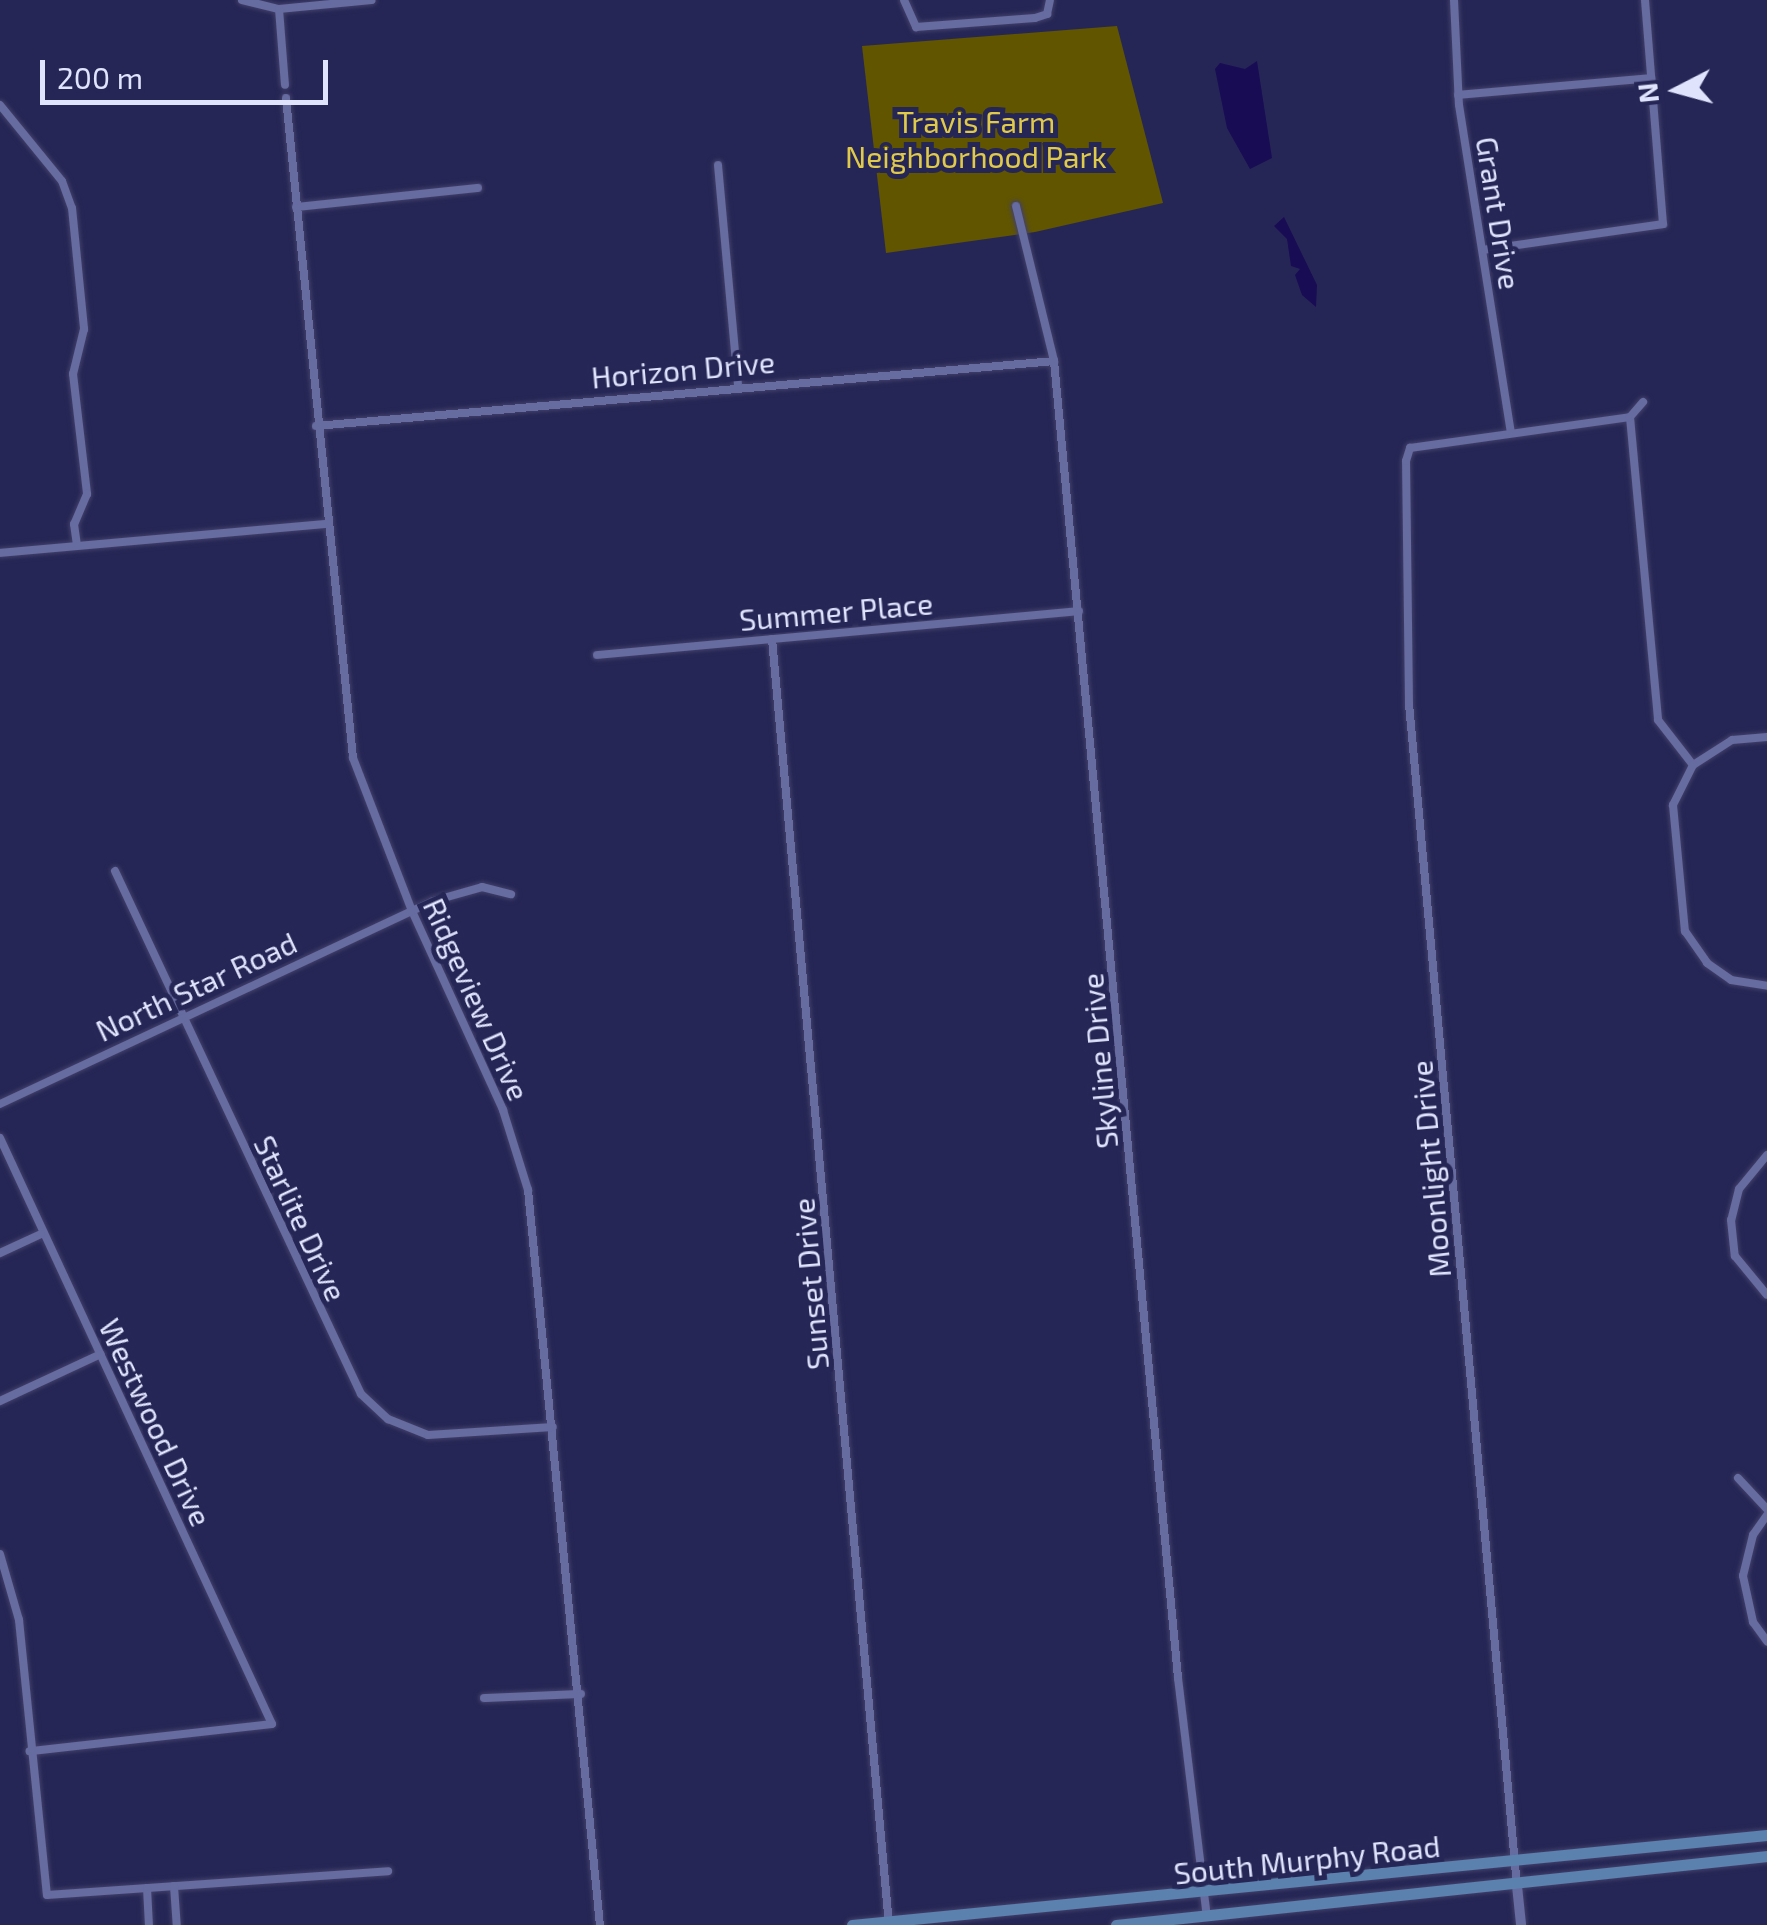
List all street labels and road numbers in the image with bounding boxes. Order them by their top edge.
street label: Grant Drive [1469,134,1529,292]
street label: Horizon Drive [590,343,776,395]
street label: Summer Place [737,585,935,637]
street label: Ridgeview Drive [416,892,538,1106]
street label: North Star Road [90,924,302,1048]
street label: Skyline Drive [1073,972,1125,1150]
street label: Moonlight Drive [1403,1059,1457,1279]
street label: Starlite Drive [247,1130,355,1306]
street label: Sunset Drive [785,1197,835,1371]
street label: Westwood Drive [92,1313,220,1531]
street label: South Murphy Road [1172,1827,1442,1891]

